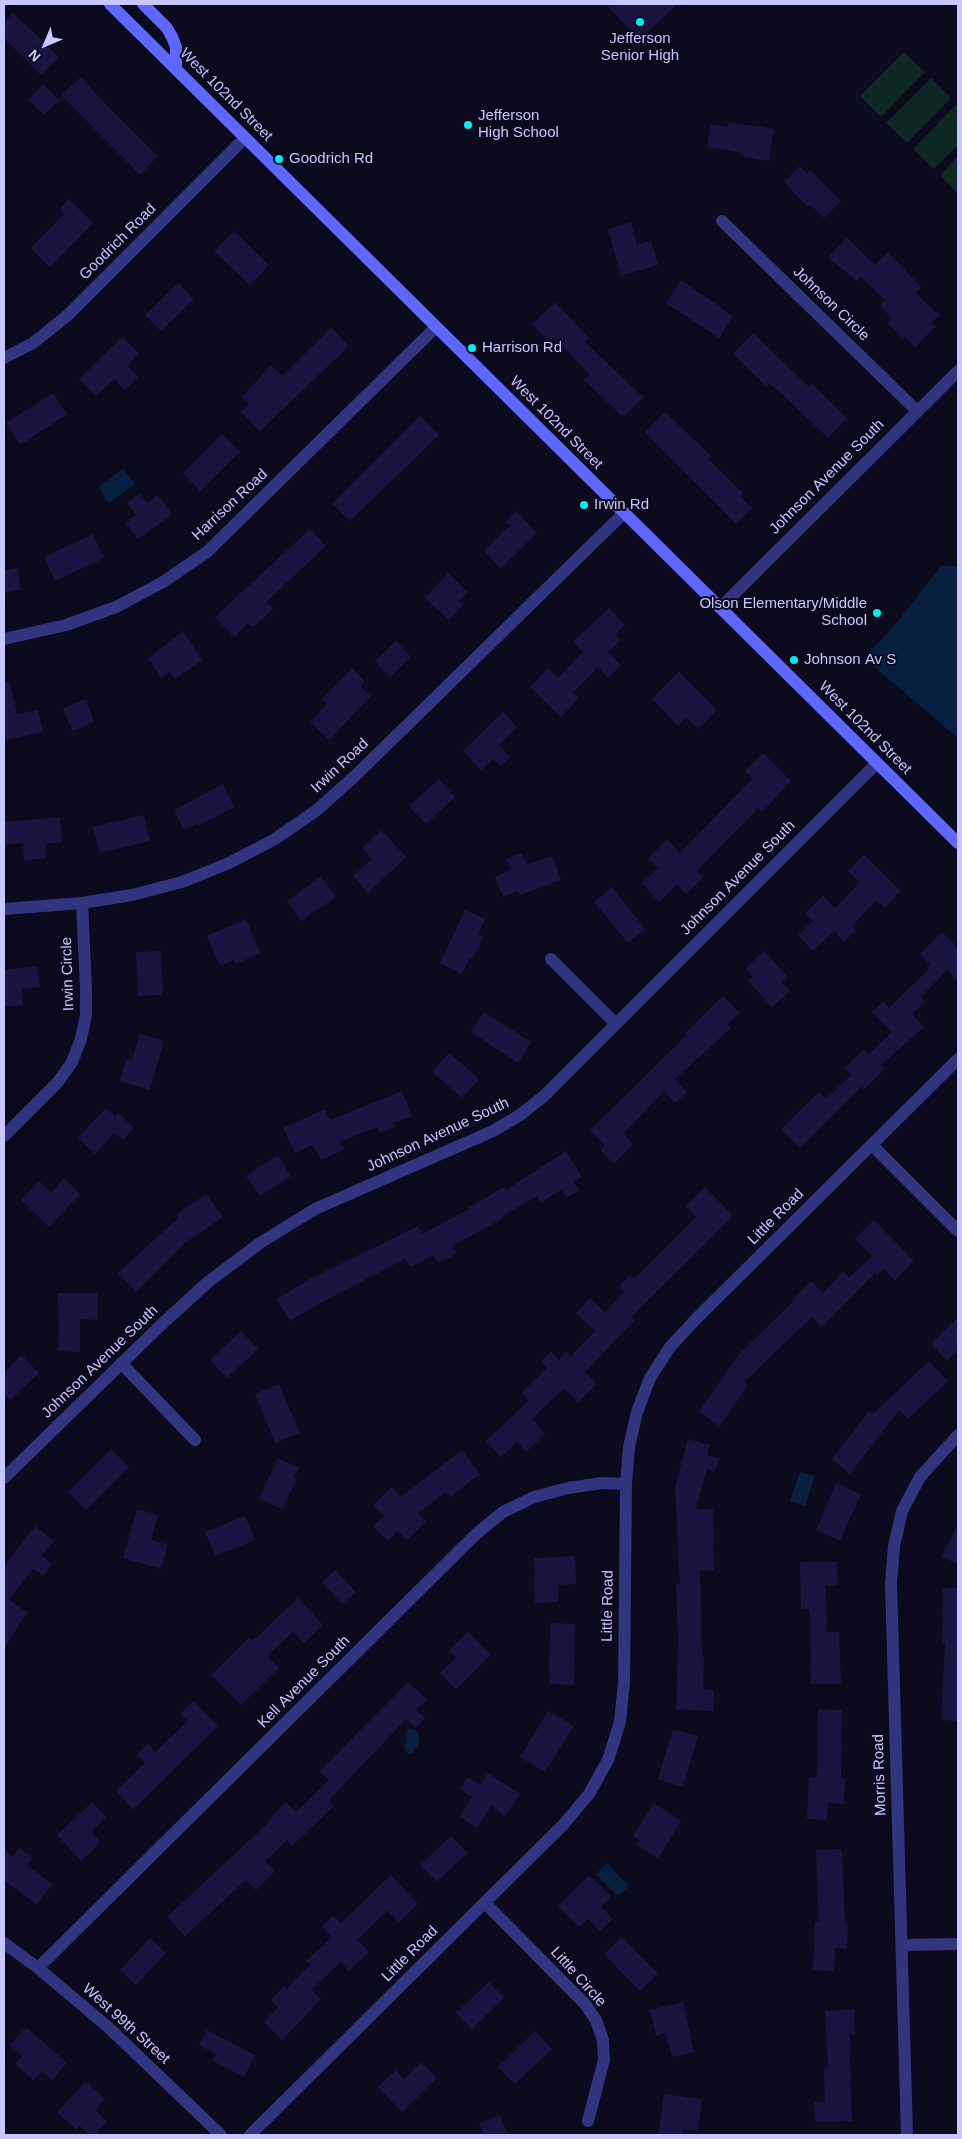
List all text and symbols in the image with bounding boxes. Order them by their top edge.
marker: Jefferson Senior High [634,16,646,28]
north arrow [20,20,70,70]
place label: Jefferson Senior High [601,30,679,65]
street label: West 102nd Street [176,45,276,145]
text: N [25,46,44,65]
place label: Jefferson High School [478,107,559,142]
marker: Jefferson High School [462,119,474,131]
place label: Goodrich Rd [289,150,373,168]
marker: Goodrich Rd [273,153,285,165]
street label: Goodrich Road [76,200,160,284]
street label: Johnson Circle [789,263,873,345]
place label: Harrison Rd [482,339,562,357]
marker: Harrison Rd [466,342,478,354]
street label: West 102nd Street [506,373,606,473]
street label: Johnson Avenue South [766,416,888,538]
street label: Harrison Road [188,465,272,545]
place label: Irwin Rd [594,496,649,514]
marker: Irwin Rd [578,499,590,511]
place label: Olson Elementary/Middle School [699,595,867,630]
marker: Olson Elementary/Middle School [871,607,883,619]
place label: Johnson Av S [804,651,896,669]
marker: Johnson Av S [788,654,800,666]
street label: West 102nd Street [815,678,915,778]
street label: Irwin Road [308,735,372,797]
street label: Johnson Avenue South [677,817,799,939]
street label: Irwin Circle [58,937,78,1011]
street label: Johnson Avenue South [364,1094,512,1176]
street label: Little Road [744,1185,808,1249]
street label: Johnson Avenue South [38,1302,162,1422]
street label: Little Road [598,1570,618,1642]
street label: Kell Avenue South [254,1632,354,1732]
street label: Morris Road [870,1734,890,1816]
street label: Little Road [378,1922,442,1986]
street label: Little Circle [546,1943,610,2011]
street label: West 99th Street [79,1980,173,2068]

